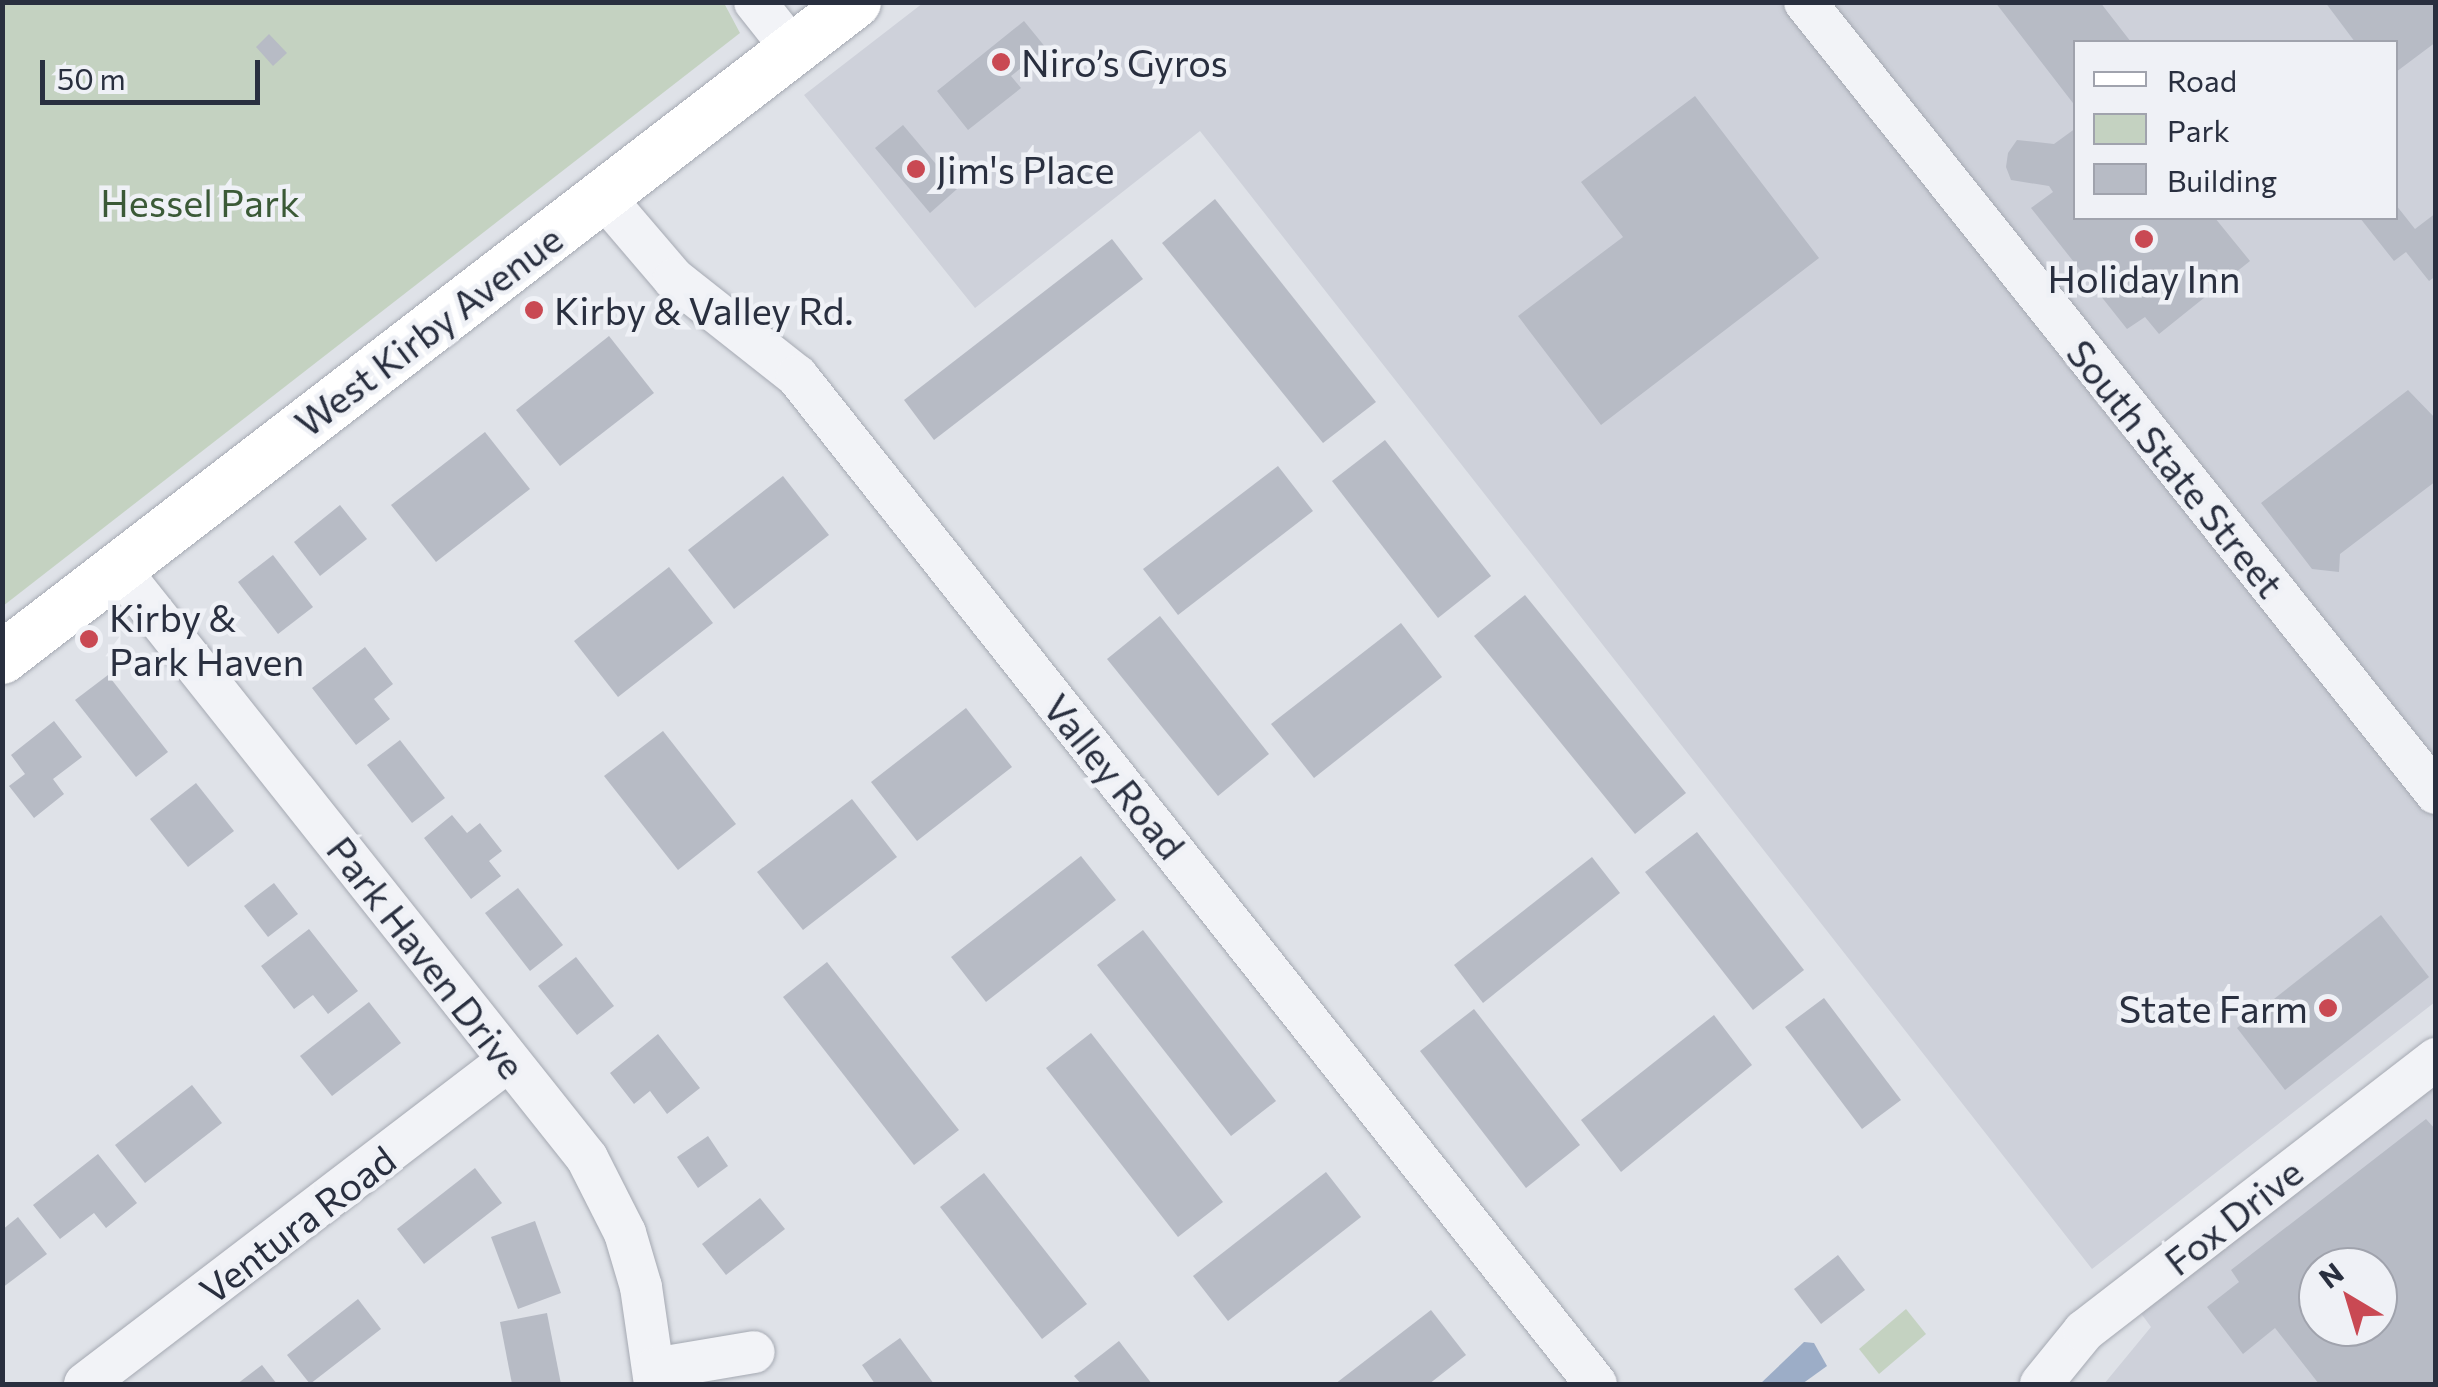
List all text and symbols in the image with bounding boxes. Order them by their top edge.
place label: Niro’s Gyros [1021,39,1228,85]
scale bar [45,40,265,102]
legend [2073,40,2398,220]
marker: Niro’s Gyros [990,51,1012,73]
text: 50 m [57,59,126,96]
text: Road [2167,61,2237,98]
text: Park [2167,111,2230,148]
place label: Jim's Place [936,146,1114,192]
marker: Jim's Place [905,158,927,180]
text: Building [2167,161,2277,198]
park label: Hessel Park [100,179,300,225]
street label: West Kirby Avenue [286,215,570,445]
marker: Holiday Inn [2133,228,2155,250]
place label: Holiday Inn [2047,255,2241,301]
place label: Kirby & Valley Rd. [554,287,853,333]
marker: Kirby & Valley Rd. [523,299,545,321]
street label: South State Street [2058,330,2294,606]
place label: Kirby & Park Haven [109,594,304,684]
marker: Kirby & Park Haven [78,628,100,650]
street label: Valley Road [1035,685,1195,867]
street label: Park Haven Drive [318,827,536,1087]
place label: State Farm [2119,985,2308,1031]
marker: State Farm [2317,997,2339,1019]
street label: Ventura Road [190,1136,404,1312]
street label: Fox Drive [2155,1148,2311,1284]
north arrow [2298,1247,2398,1347]
text: N [2312,1255,2350,1295]

